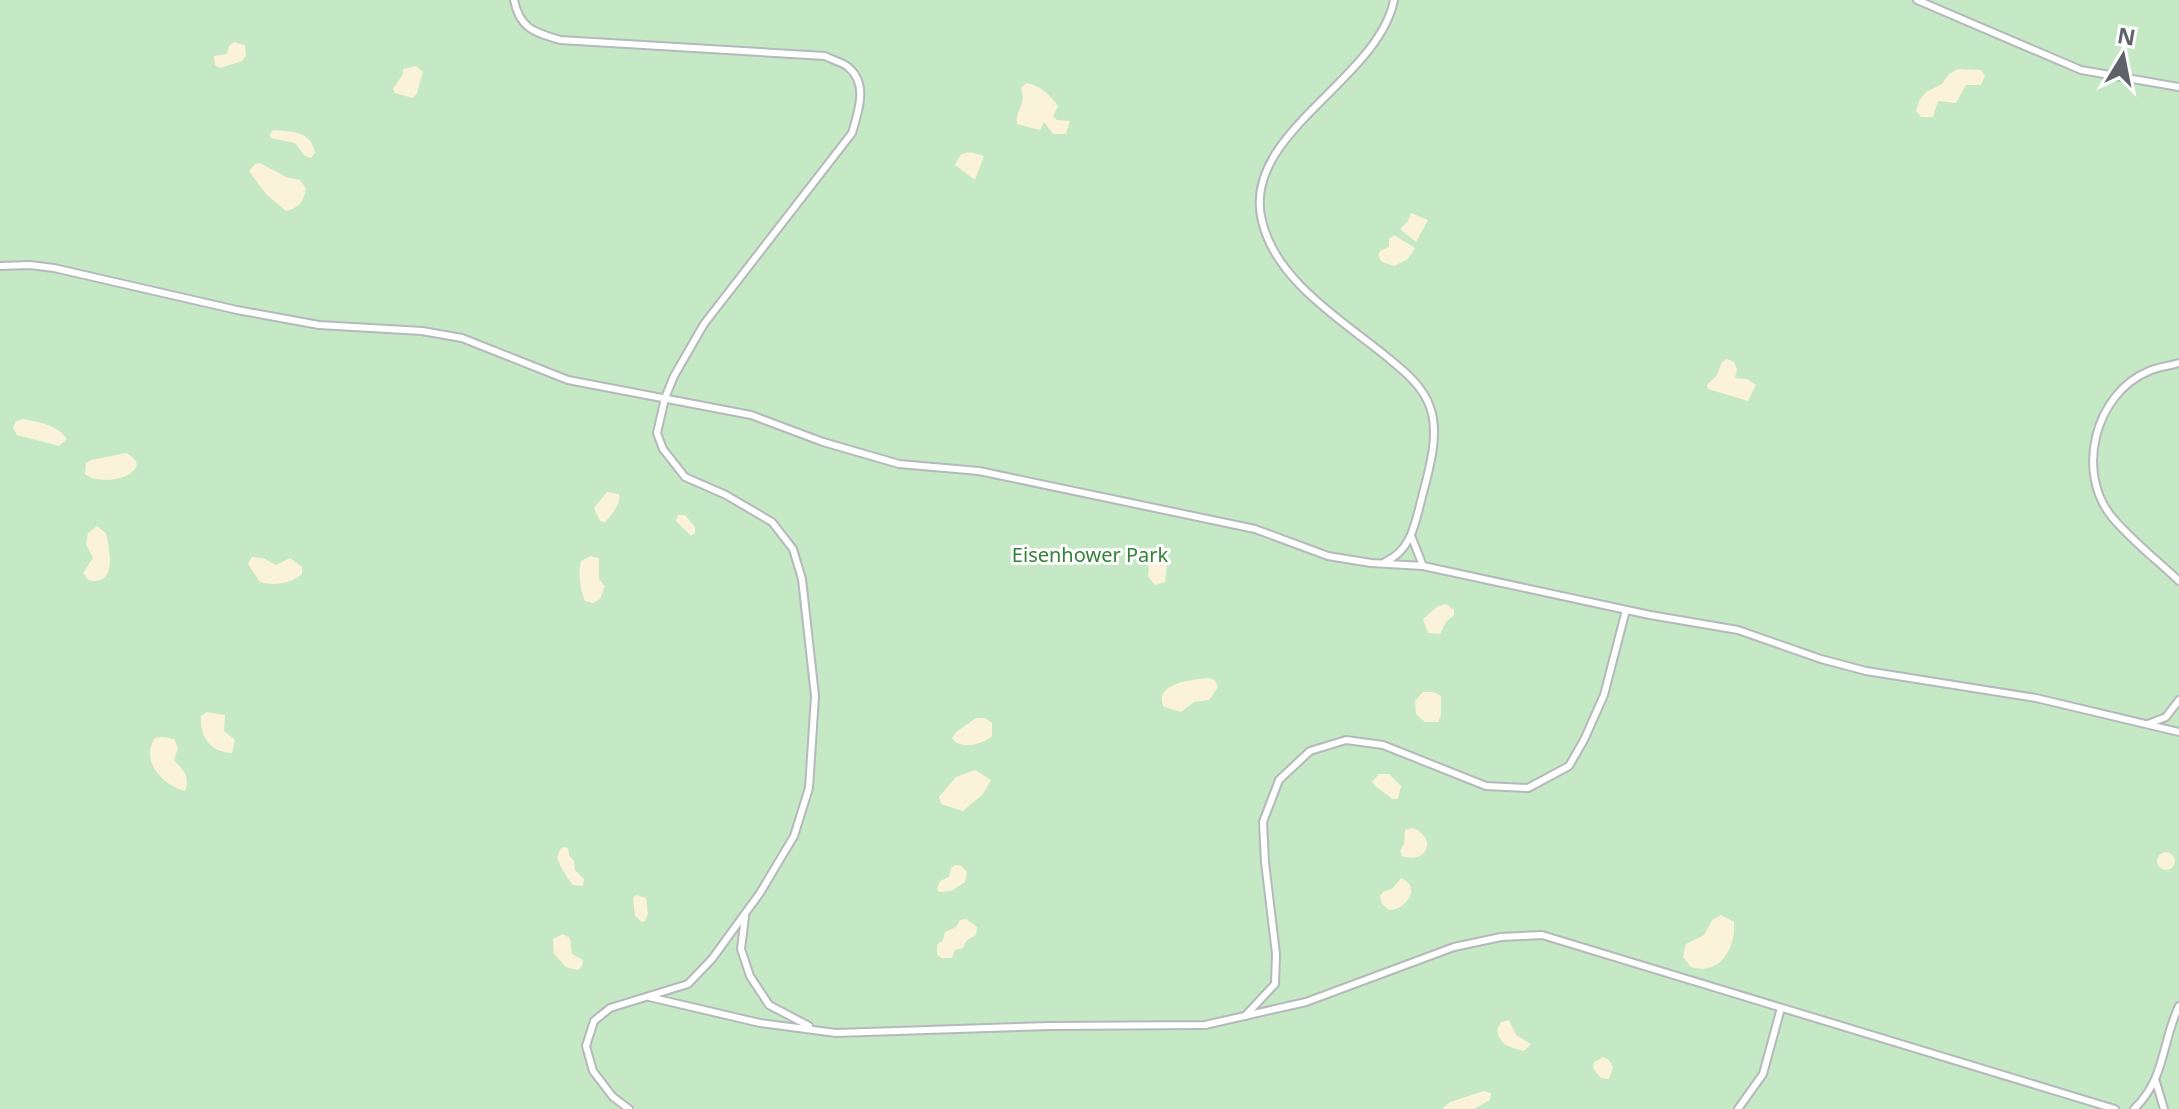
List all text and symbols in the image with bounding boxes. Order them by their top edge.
north arrow [2083,16,2163,96]
text: N [2115,19,2138,52]
park label: Eisenhower Park [1012,541,1168,568]

